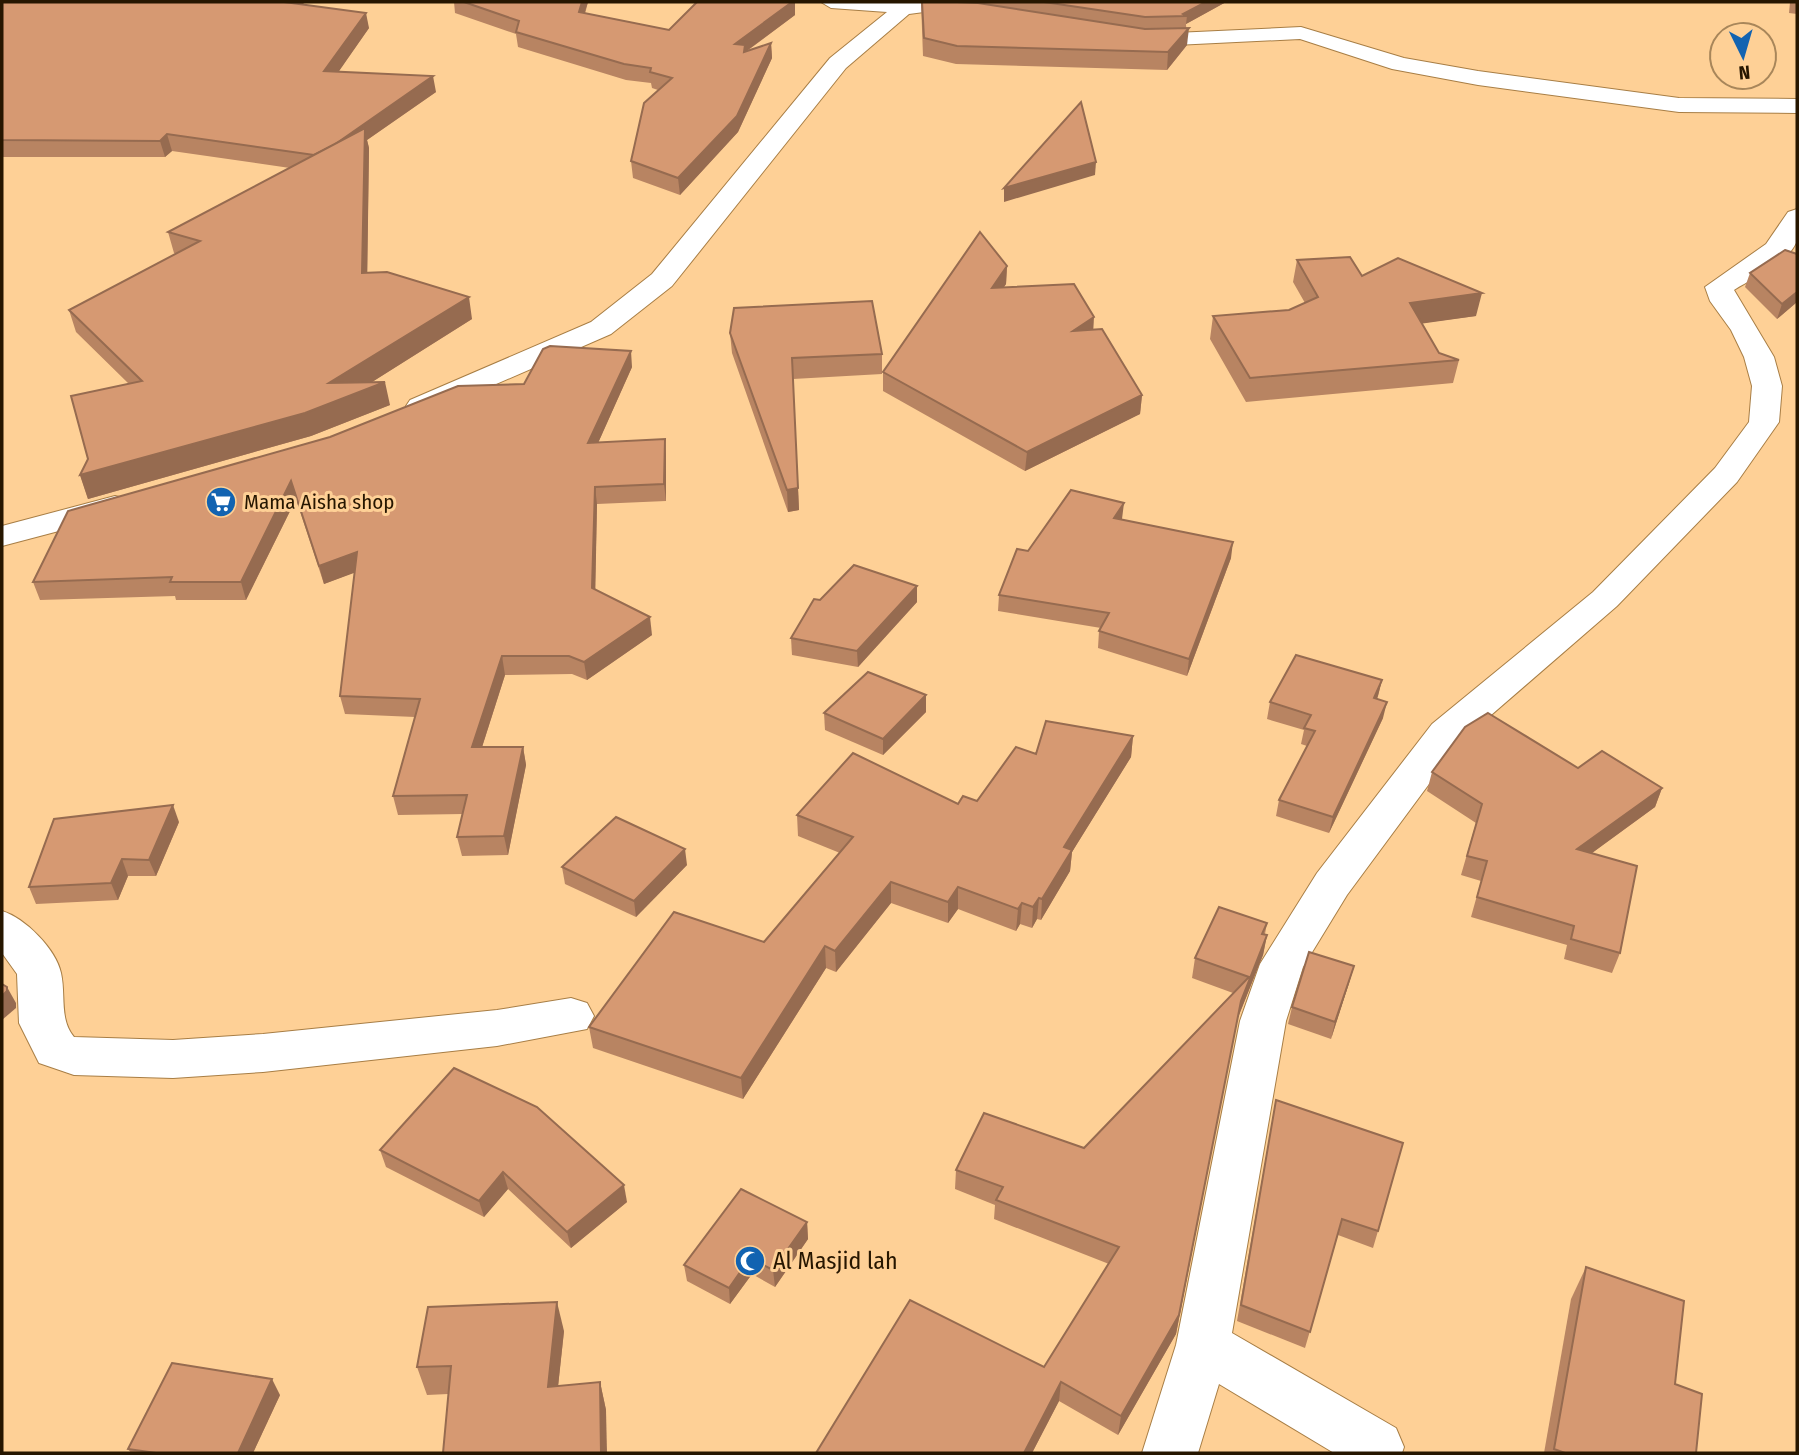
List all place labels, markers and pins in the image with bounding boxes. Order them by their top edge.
supermarket icon: Mama Aisha shop [204,485,238,519]
place label: Mama Aisha shop [244,489,394,515]
mosque icon: Al Masjid lah [733,1244,767,1278]
place label: Al Masjid lah [773,1247,898,1275]

